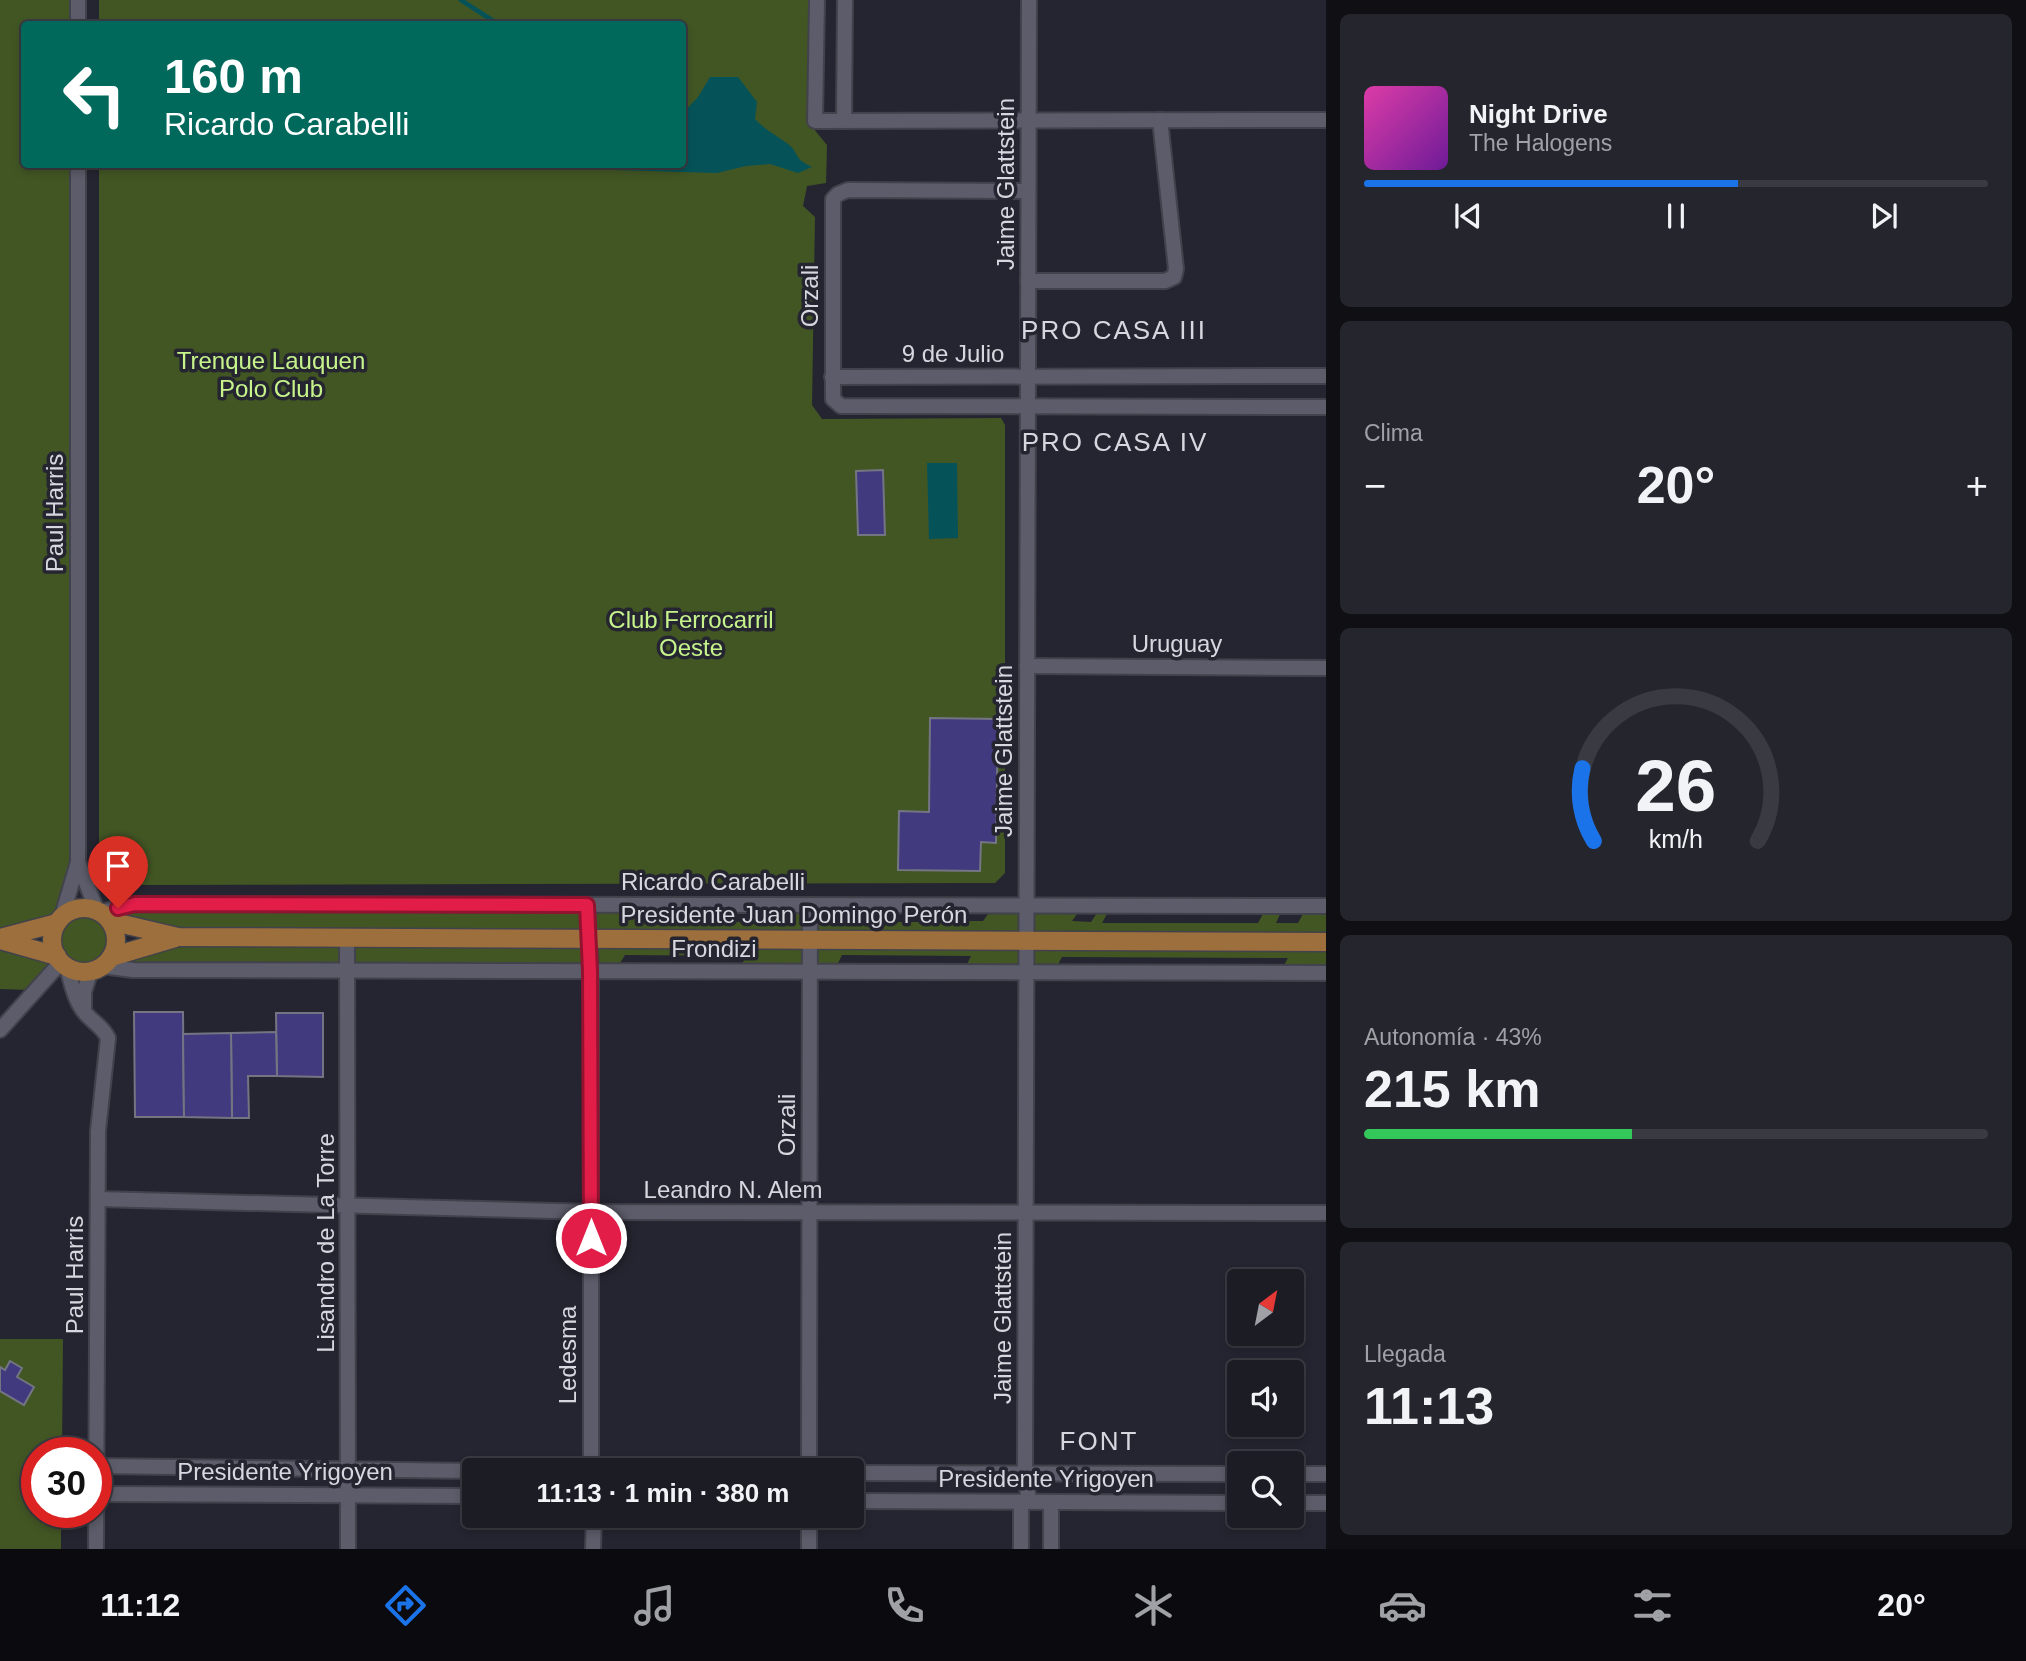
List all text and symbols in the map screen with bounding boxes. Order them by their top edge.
icon: left [49,49,140,140]
text: 160 m [164,49,303,103]
street label: Jaime Glattstein [992,98,1019,270]
text: Night Drive [1469,99,1608,129]
text: Ricardo Carabelli [164,106,409,142]
text: The Halogens [1469,130,1612,156]
icon: previous [1449,197,1487,235]
icon: pause [1657,197,1695,235]
icon: next [1865,197,1903,235]
street label: Orzali [796,265,823,327]
district label: PRO CASA III [1021,315,1207,345]
street label: 9 de Julio [902,340,1004,367]
park label: Trenque Lauquen Polo Club [177,347,365,402]
text: Clima [1364,420,1423,446]
district label: PRO CASA IV [1022,427,1208,457]
street label: Paul Harris [41,454,68,572]
text: 20° [1637,456,1715,514]
text: − [1364,465,1386,507]
text: + [1966,465,1988,507]
park label: Club Ferrocarril Oeste [608,606,774,661]
street label: Uruguay [1132,630,1222,657]
street label: Jaime Glattstein [990,665,1017,837]
text: 26 [1636,745,1716,826]
text: km/h [1649,824,1703,852]
pin [88,836,148,908]
icon: arrive [99,847,137,885]
street label: Ricardo Carabelli [621,868,805,895]
street label: Presidente Juan Domingo Perón [621,901,967,928]
street label: Frondizi [671,935,757,962]
text: Autonomía · 43% [1364,1024,1542,1050]
text: 215 km [1364,1060,1540,1118]
street label: Orzali [773,1094,800,1156]
street label: Lisandro de La Torre [312,1133,339,1353]
street label: Leandro N. Alem [644,1176,822,1203]
position arrow [554,1201,628,1275]
street label: Paul Harris [61,1216,88,1334]
street label: Jaime Glattstein [989,1232,1016,1404]
north arrow [1227,1269,1304,1346]
map controls [1227,1269,1304,1528]
street label: Ledesma [554,1305,581,1404]
text: Llegada [1364,1341,1446,1367]
button: sound [1227,1360,1304,1437]
text: 11:13 [1364,1377,1494,1435]
district label: FONT [1060,1426,1138,1456]
speed limit sign: 30 [21,1437,112,1528]
button: search [1227,1451,1304,1528]
street label: Presidente Yrigoyen [177,1458,393,1485]
street label: Presidente Yrigoyen [938,1465,1154,1492]
text: 11:13 · 1 min · 380 m [537,1478,789,1508]
icon: directions [381,1581,430,1630]
icon: music [630,1581,679,1630]
icon: phone [880,1581,929,1630]
icon: climate [1129,1581,1178,1630]
icon: car [1378,1581,1427,1630]
icon: filters [1628,1581,1677,1630]
text: 11:12 [100,1587,180,1623]
text: 20° [1877,1587,1926,1623]

